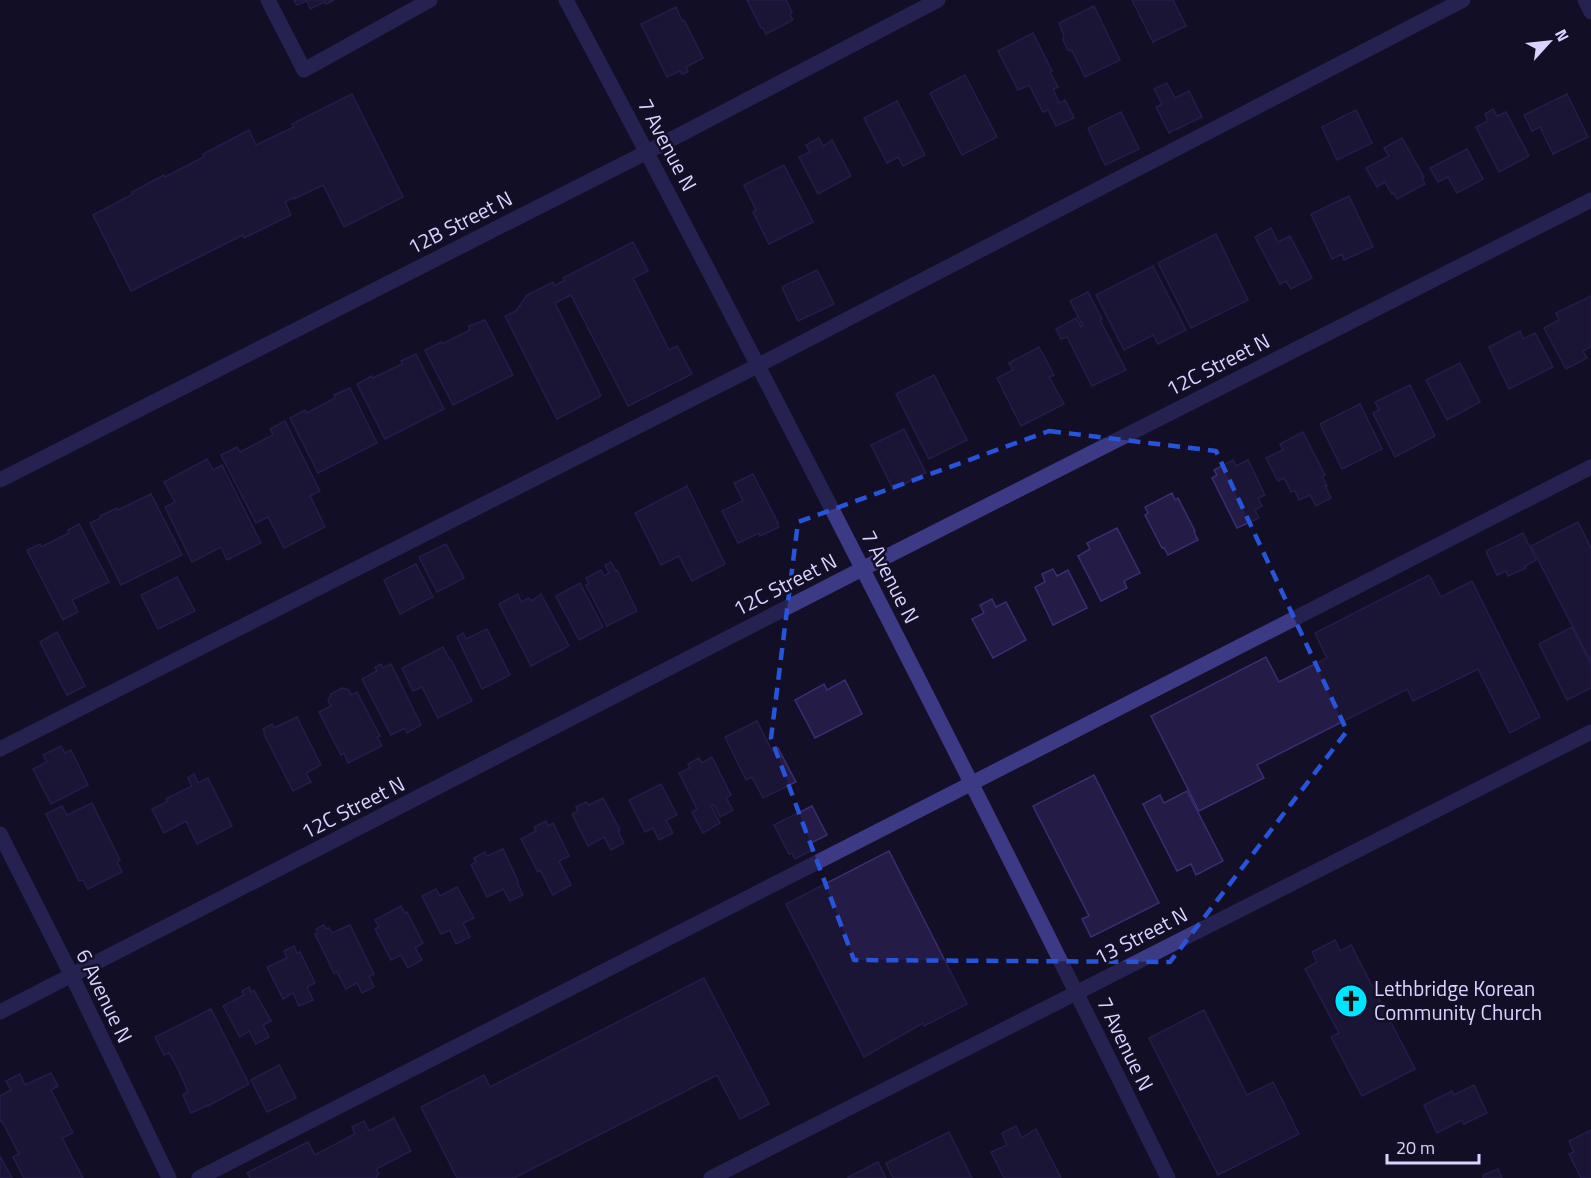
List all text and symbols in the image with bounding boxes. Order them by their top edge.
north arrow [1519,12,1579,72]
text: N [1549,25,1576,46]
street label: 7 Avenue N [630,92,706,197]
street label: 12B Street N [401,182,518,262]
street label: 12C Street N [1160,324,1275,404]
street label: 7 Avenue N [854,524,928,629]
street label: 12C Street N [727,544,842,624]
street label: 12C Street N [295,767,410,847]
street label: 13 Street N [1088,898,1193,972]
street label: 6 Avenue N [68,943,141,1048]
place label: Lethbridge Korean Community Church [1374,972,1542,1028]
church icon: Lethbridge Korean Community Church [1333,983,1369,1019]
street label: 7 Avenue N [1089,991,1162,1096]
scale bar [1387,1127,1478,1165]
text: 20 m [1396,1134,1435,1161]

